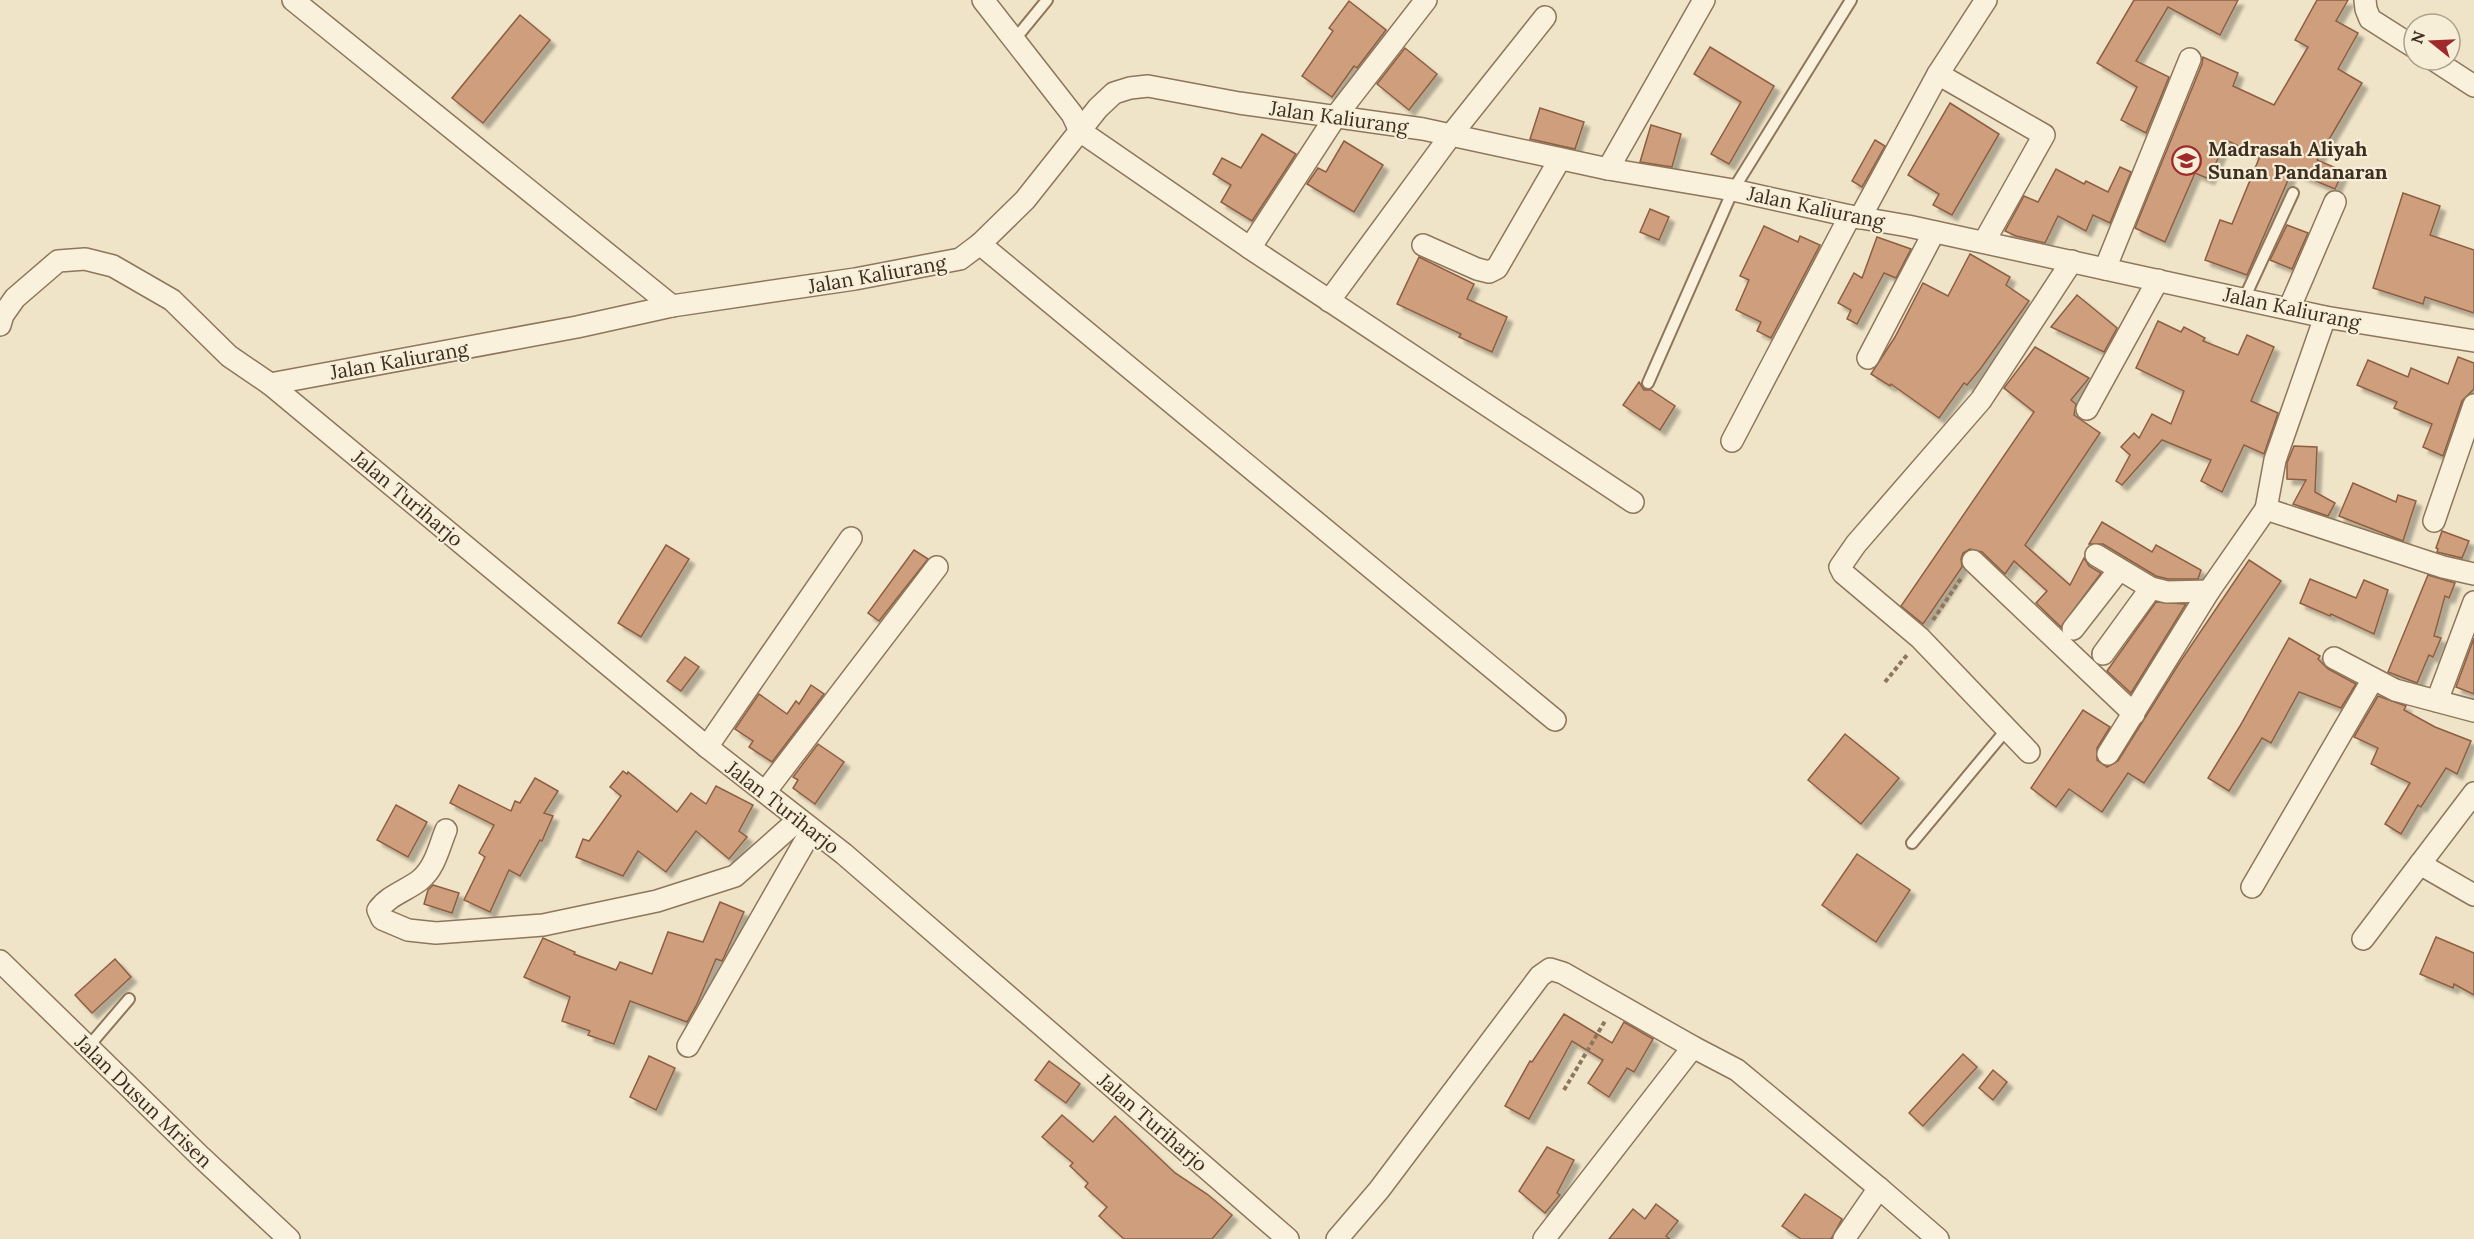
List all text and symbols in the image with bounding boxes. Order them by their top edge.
north arrow [2402,12,2462,72]
text: N [2406,28,2429,46]
street label: Jalan Kaliurang [1267,95,1411,139]
place label: Madrasah Aliyah Sunan Pandanaran [2208,136,2388,184]
school or university icon: Madrasah Aliyah Sunan Pandanaran [2171,144,2203,176]
street label: Jalan Kaliurang [1744,180,1888,234]
street label: Jalan Kaliurang [805,249,949,299]
street label: Jalan Kaliurang [2220,281,2364,335]
street label: Jalan Kaliurang [327,335,471,385]
street label: Jalan Turiharjo [347,444,469,552]
street label: Jalan Turiharjo [720,754,845,859]
street label: Jalan Dusun Mrisen [70,1028,218,1173]
street label: Jalan Turiharjo [1092,1067,1213,1176]

